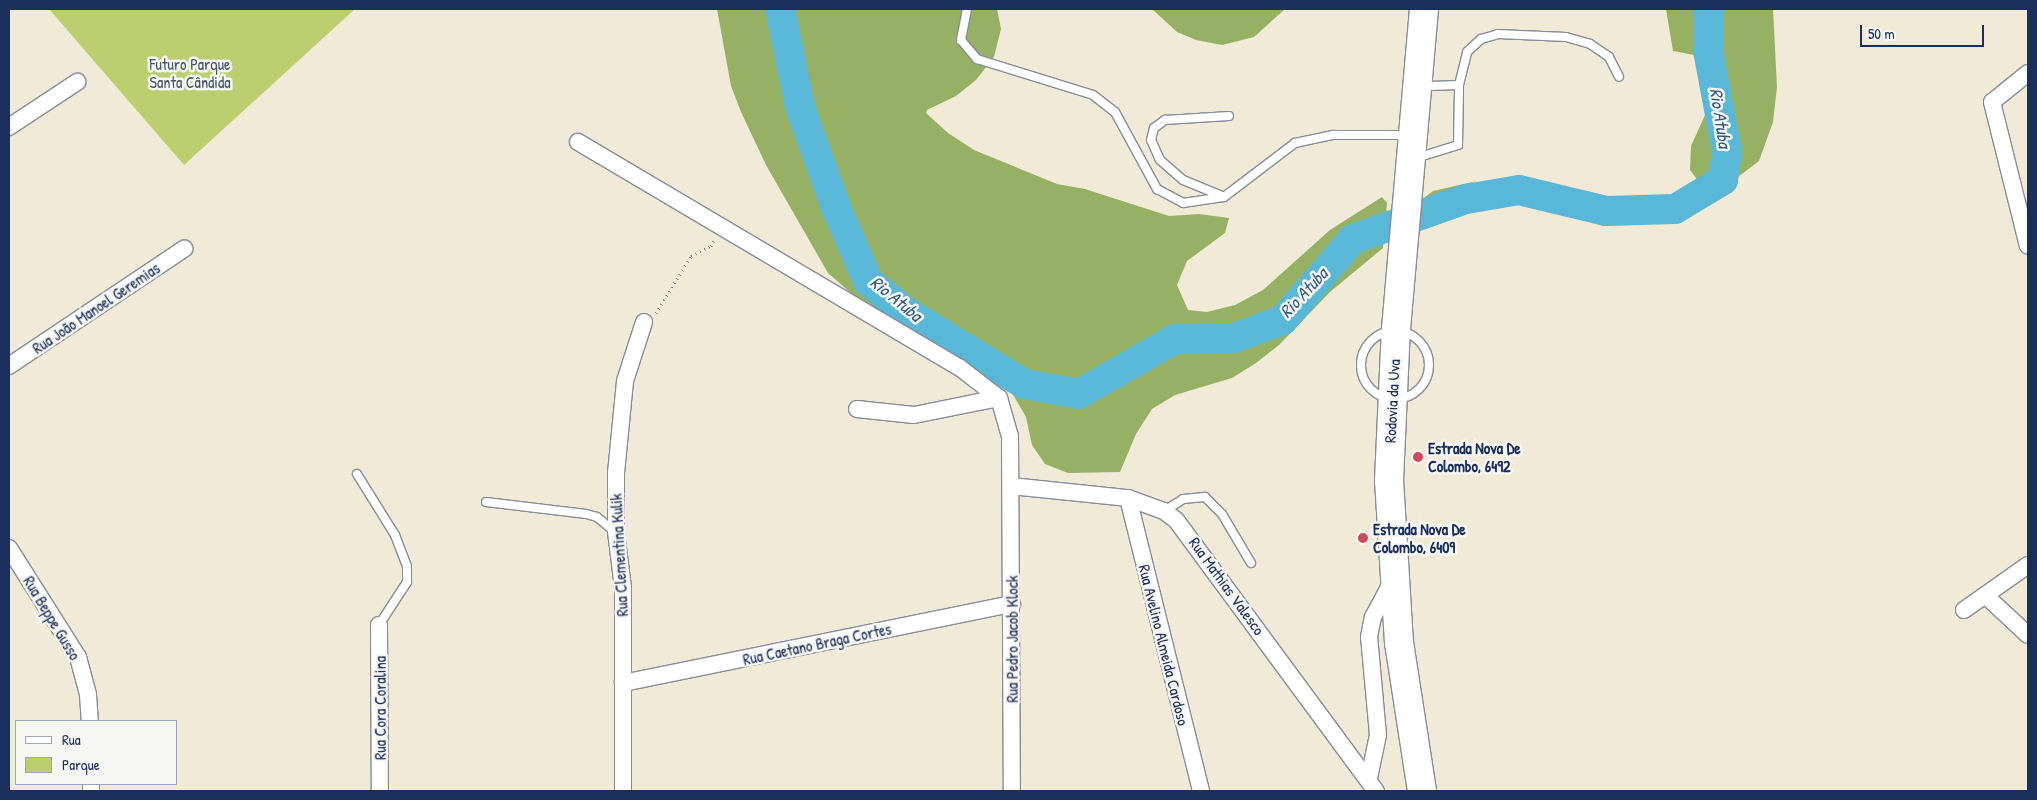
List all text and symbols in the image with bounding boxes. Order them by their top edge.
scale bar [1862,15,1986,47]
text: 50 m [1868,23,1895,44]
park label: Futuro Parque Santa Cândida [150,54,230,92]
water label: Rio Atuba [1705,87,1735,149]
street label: Rua João Manoel Geremias [29,258,163,358]
water label: Rio Atuba [1276,264,1332,322]
water label: Rio Atuba [866,272,926,326]
street label: Rodovia da Uva [1380,359,1404,443]
place label: Estrada Nova De Colombo, 6492 [1428,438,1521,476]
marker: Estrada Nova De Colombo, 6492 [1412,451,1424,463]
street label: Rua Clementina Kulik [606,493,632,617]
place label: Estrada Nova De Colombo, 6409 [1373,519,1466,557]
marker: Estrada Nova De Colombo, 6409 [1357,532,1369,544]
street label: Rua Mathias Valesco [1185,533,1269,639]
street label: Rua Avelino Almeida Cardoso [1135,563,1193,727]
street label: Rua Beppe Gusso [19,572,85,664]
street label: Rua Pedro Jacob Klock [1002,575,1022,703]
street label: Rua Caetano Braga Cortes [741,619,893,669]
street label: Rua Cora Coralina [370,656,390,760]
legend [15,720,178,785]
text: Rua [62,729,81,750]
text: Parque [62,754,100,775]

